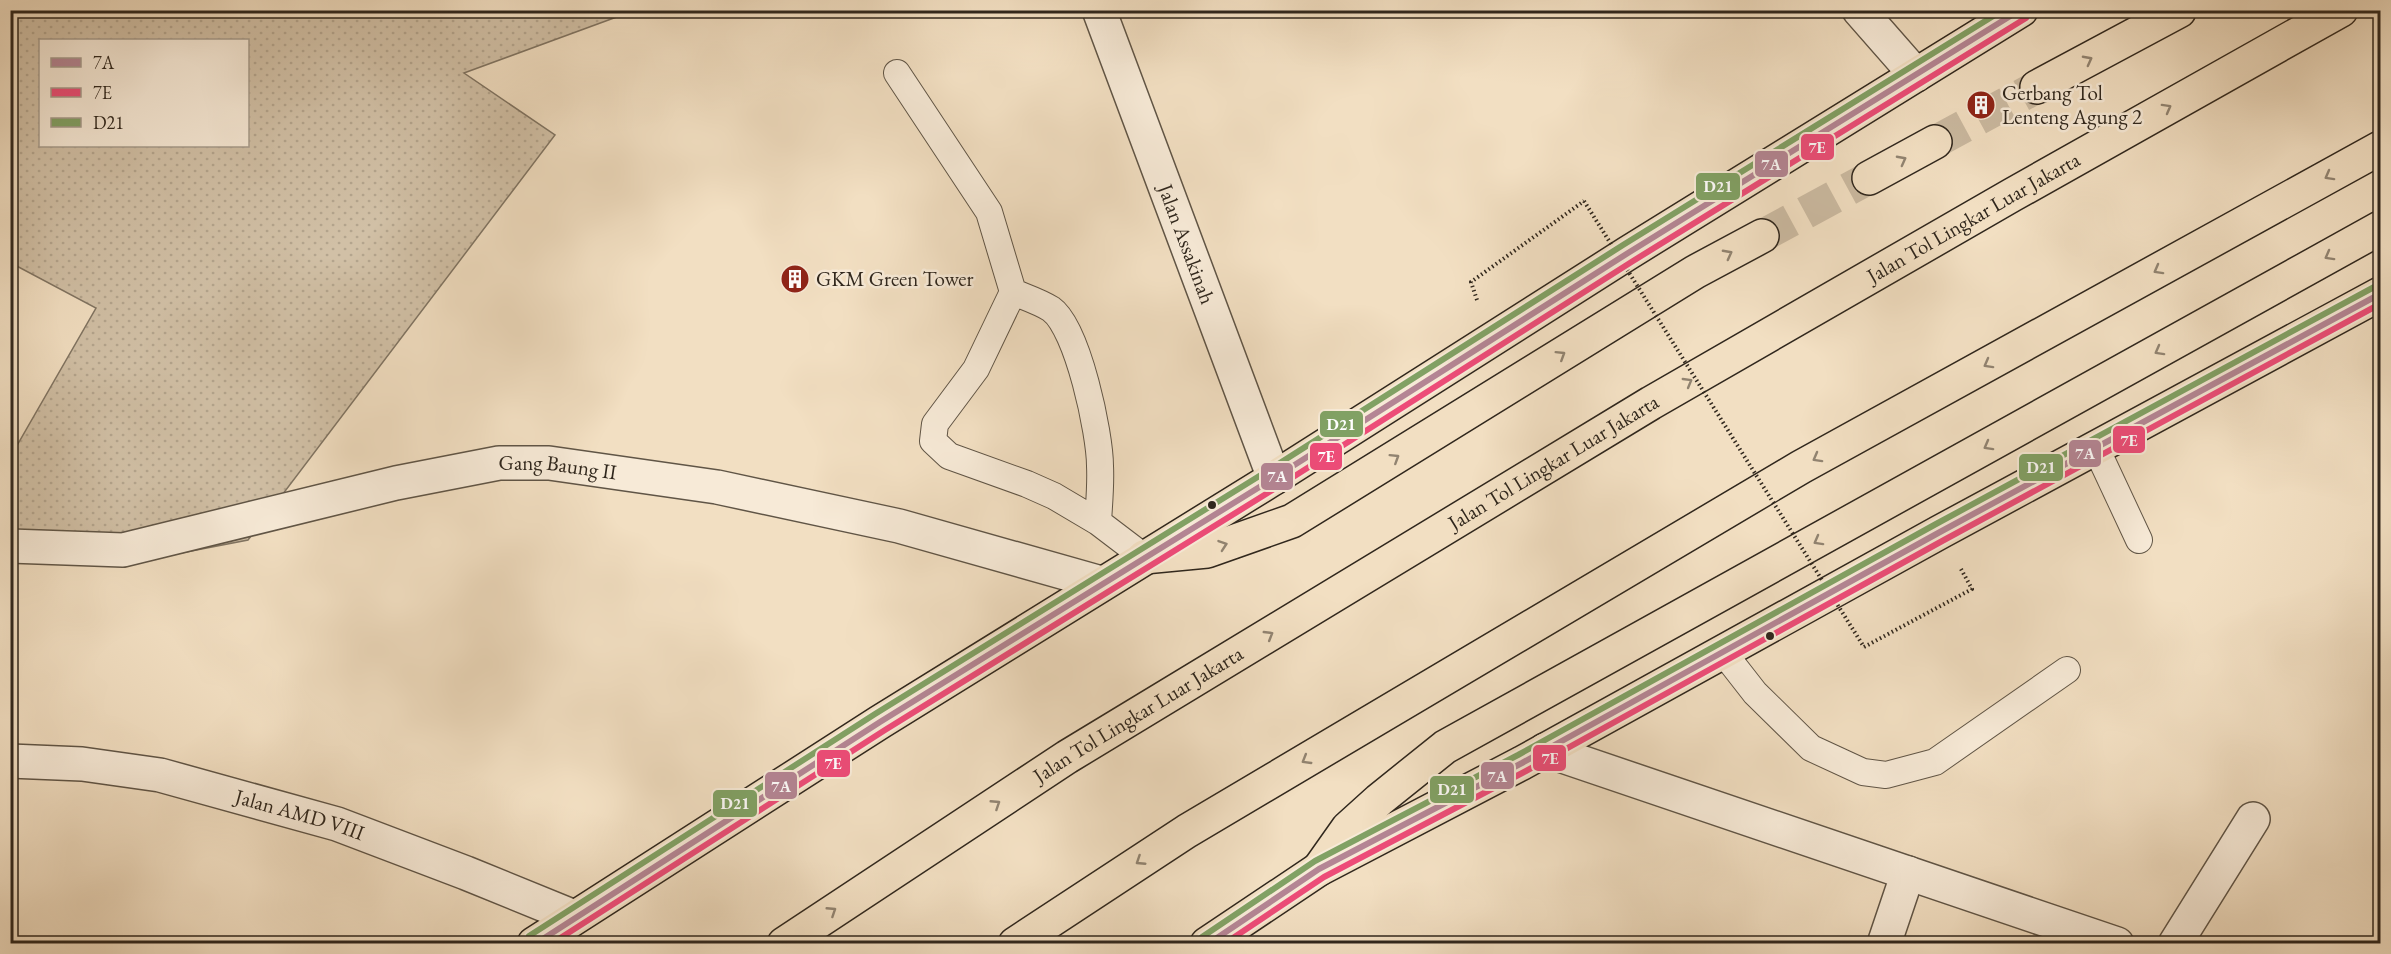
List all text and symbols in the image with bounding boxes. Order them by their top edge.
legend [39,39,249,147]
text: 7A [93,51,115,74]
one-way arrow [2082,56,2093,67]
place label: Gerbang Tol Lenteng Agung 2 [2002,79,2142,130]
text: 7E [93,81,112,104]
building icon: Gerbang Tol Lenteng Agung 2 [1965,89,1997,121]
one-way arrow [2161,104,2171,115]
text: D21 [93,111,124,134]
line badge: 7E [1800,133,1835,161]
text: 7E [1808,137,1826,158]
street label: Jalan Tol Lingkar Luar Jakarta [1860,145,2085,290]
line badge: 7A [1754,150,1789,178]
text: 7A [1761,154,1781,175]
one-way arrow [1896,156,1906,167]
one-way arrow [2325,169,2335,180]
line badge: D21 [1695,172,1741,201]
text: D21 [1703,176,1733,197]
street label: Jalan Assakinah [1152,178,1222,308]
one-way arrow [2325,249,2336,260]
one-way arrow [1722,250,1732,261]
building icon: GKM Green Tower [779,263,811,295]
one-way arrow [2154,263,2165,274]
place label: GKM Green Tower [816,265,974,292]
one-way arrow [2155,344,2165,355]
one-way arrow [1555,351,1565,363]
one-way arrow [1983,357,1994,368]
one-way arrow [1682,378,1692,389]
street label: Jalan Tol Lingkar Luar Jakarta [1441,387,1664,537]
line badge: D21 [1319,410,1364,438]
text: D21 [1326,414,1356,435]
line badge: 7E [2112,425,2146,454]
text: 7E [2120,430,2138,451]
one-way arrow [1984,439,1995,450]
line badge: 7A [2068,439,2102,468]
line badge: 7E [1309,442,1343,471]
text: 7A [2075,443,2095,464]
text: 7E [1317,446,1335,467]
street label: Gang Baung II [499,449,619,486]
one-way arrow [1813,451,1823,462]
one-way arrow [1389,453,1399,465]
line badge: D21 [2018,453,2064,482]
text: D21 [2026,457,2056,478]
line badge: 7A [1260,462,1294,491]
text: 7A [1267,466,1287,487]
unlabelled marker [1206,499,1218,511]
one-way arrow [1814,533,1824,545]
one-way arrow [1217,540,1227,553]
unlabelled marker [1764,630,1776,642]
one-way arrow [1263,631,1273,643]
street label: Jalan Tol Lingkar Luar Jakarta [1026,639,1248,790]
line badge: 7E [1532,744,1567,772]
text: 7E [1541,748,1559,769]
line badge: 7E [816,749,851,778]
text: 7E [824,753,842,774]
one-way arrow [1302,753,1313,764]
line badge: 7A [1480,761,1515,790]
text: 7A [1487,766,1507,787]
line badge: 7A [764,771,798,800]
line badge: D21 [1429,775,1475,804]
text: 7A [771,776,791,797]
text: D21 [1437,779,1467,800]
street label: Jalan AMD VIII [230,782,368,846]
line badge: D21 [712,789,758,818]
text: D21 [720,793,750,814]
one-way arrow [989,800,1000,811]
one-way arrow [1136,854,1146,866]
one-way arrow [826,907,837,918]

